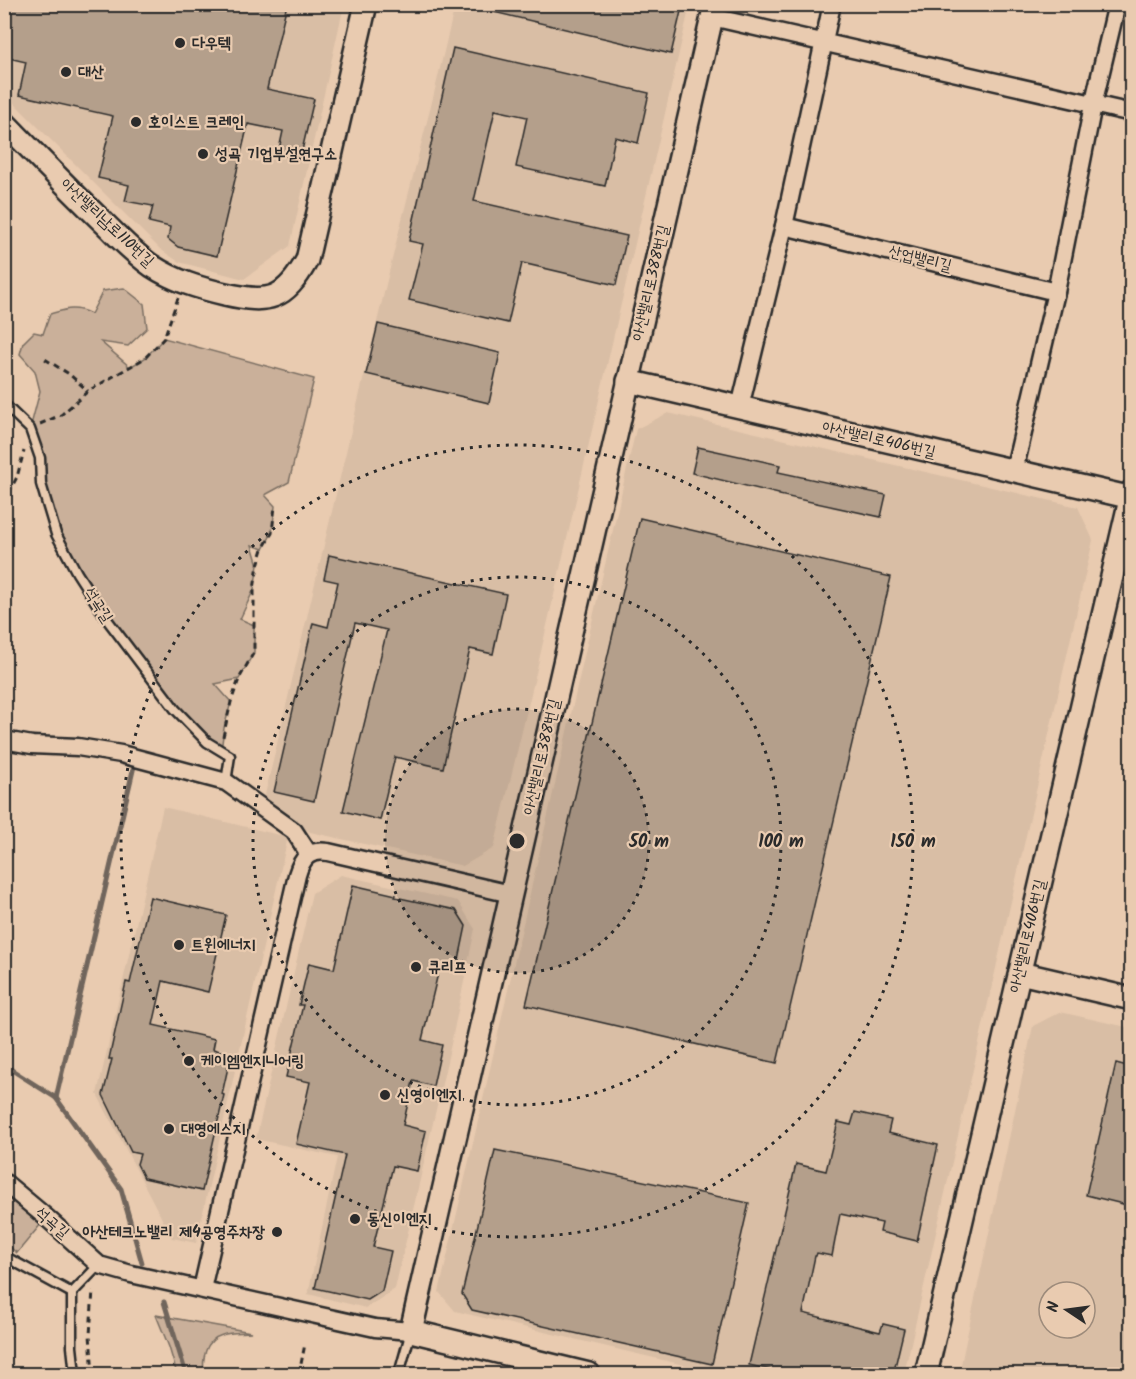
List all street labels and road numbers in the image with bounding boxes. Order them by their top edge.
street label: 아산밸리남로110번길 [54,173,160,273]
street label: 아산밸리로388번길 [625,222,677,344]
street label: 산업밸리길 [886,239,954,279]
street label: 아산밸리로406번길 [820,415,938,465]
street label: 석곡길 [77,582,119,628]
street label: 아산밸리로388번길 [516,696,568,818]
street label: 아산밸리로406번길 [1003,877,1053,995]
street label: 석곡길 [29,1201,75,1245]

